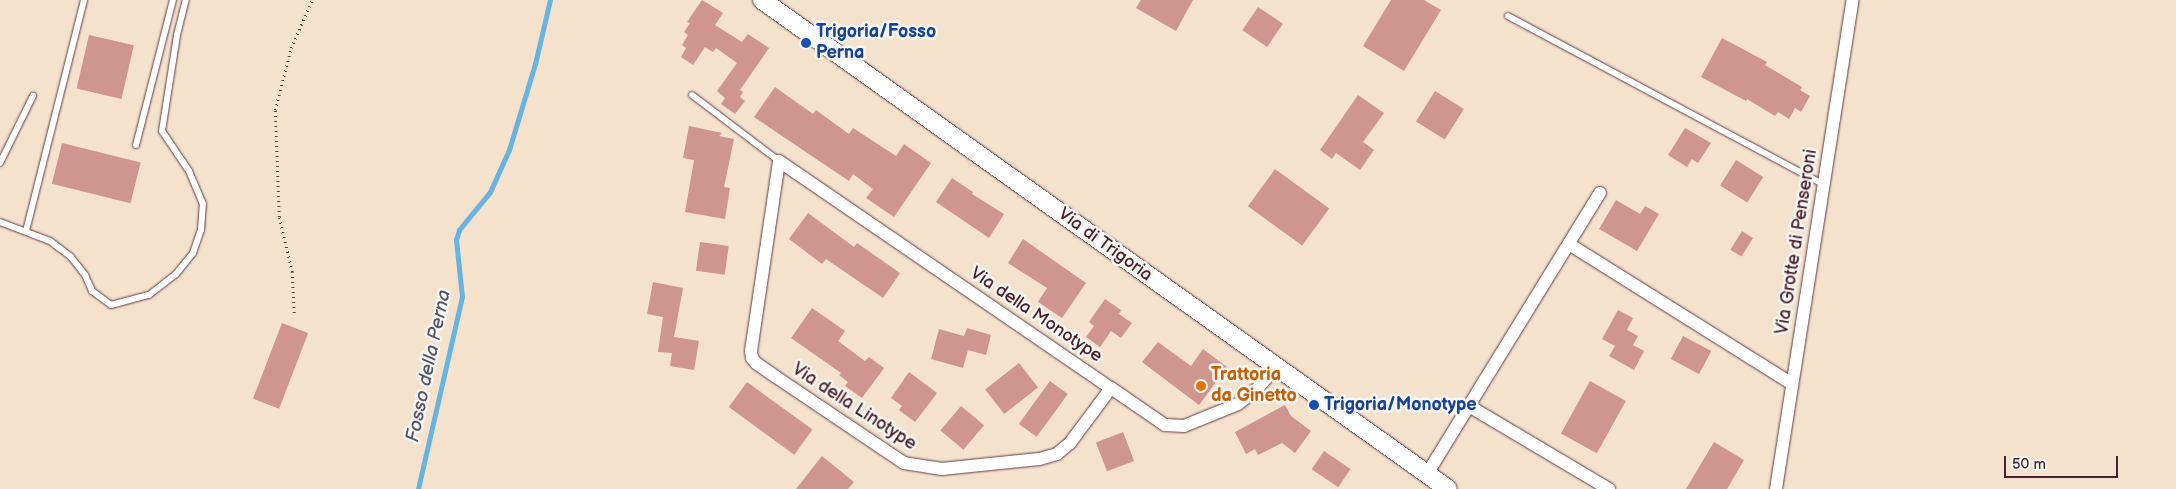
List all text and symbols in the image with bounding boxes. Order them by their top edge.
place label: Trigoria/Fosso Perna [816,22,936,64]
marker: Trigoria/Fosso Perna [800,37,812,49]
street label: Via Grotte di Penseroni [1772,148,1822,336]
street label: Via di Trigoria [1053,203,1157,287]
street label: Via della Monotype [966,263,1106,367]
water label: Fosso della Perna [402,288,456,444]
street label: Via della Linotype [788,359,920,455]
place label: Trattoria da Ginetto [1211,365,1297,408]
marker: Trattoria da Ginetto [1195,380,1207,392]
place label: Trigoria/Monotype [1324,394,1477,416]
marker: Trigoria/Monotype [1308,399,1320,411]
scale bar [2006,446,2120,478]
text: 50 m [2012,455,2046,474]

